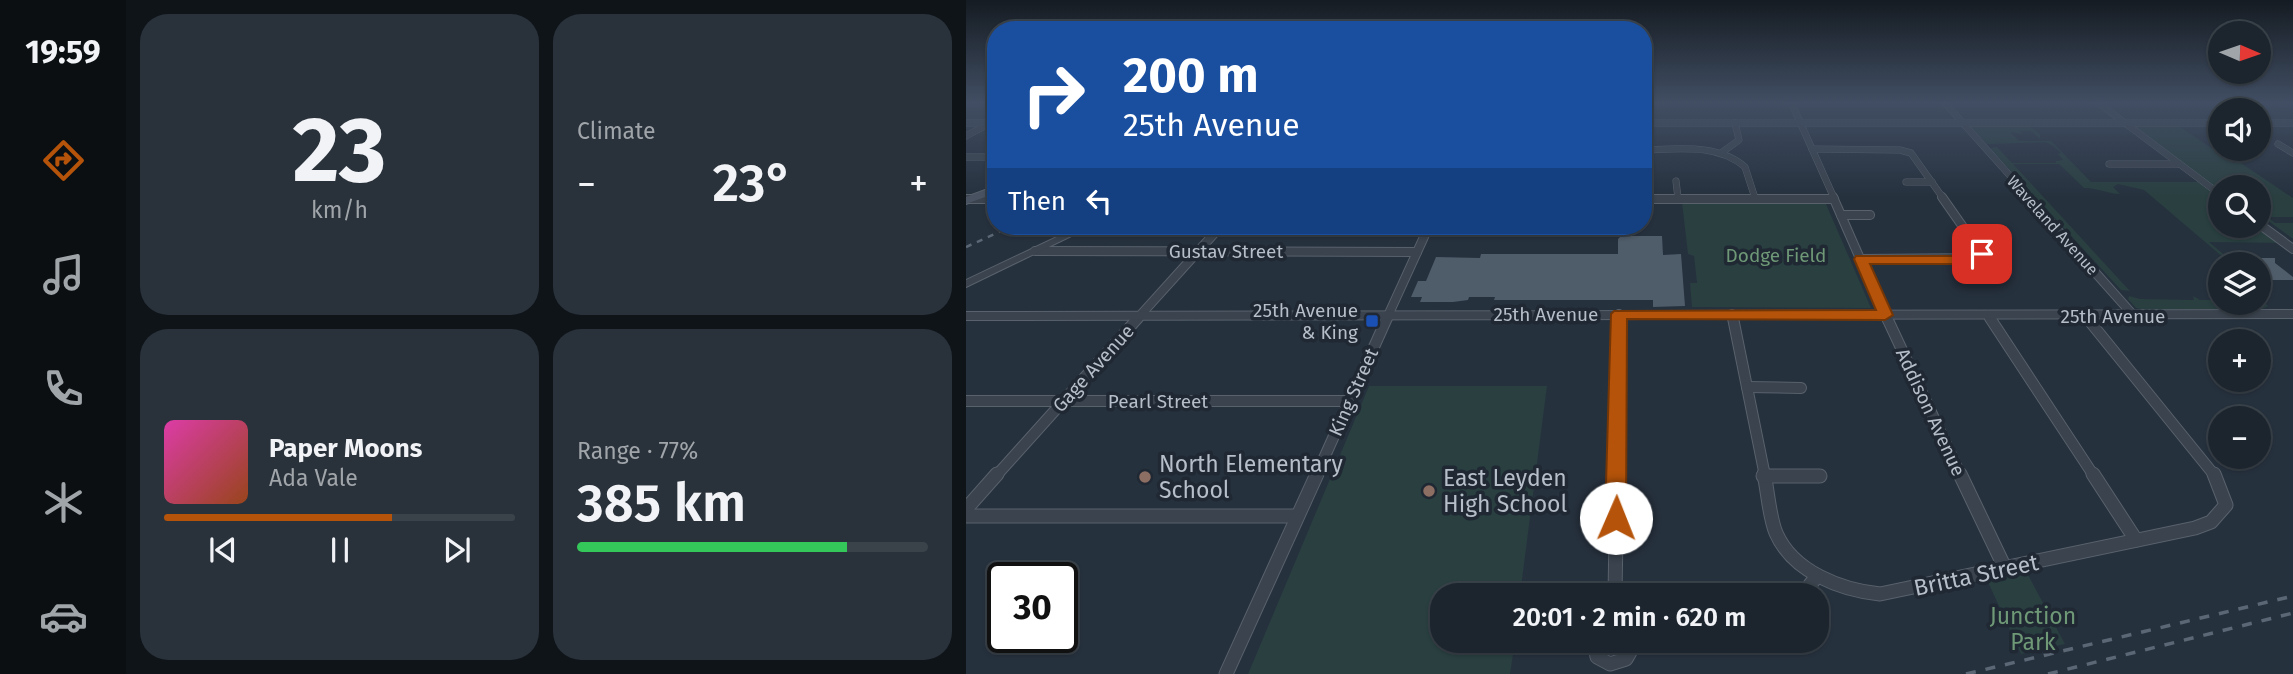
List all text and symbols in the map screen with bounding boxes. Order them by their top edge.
north arrow [2208,21,2272,84]
map controls [2208,21,2271,469]
text: 19:59 [25,33,101,71]
text: 200 m [1123,46,1259,105]
icon: right [1008,49,1099,140]
text: 23 [293,96,386,205]
button: sound [2208,98,2271,161]
text: 25th Avenue [1123,106,1300,144]
text: Climate [577,117,656,145]
icon: directions [39,136,88,185]
text: 23° [712,152,793,215]
text: − [577,161,596,207]
text: + [909,161,928,207]
street label: Waveland Avenue [2003,172,2102,279]
button: search [2208,175,2271,238]
icon: left [1080,182,1118,220]
text: Then [1008,186,1066,217]
text: km/h [311,196,368,224]
pin [1952,224,2012,284]
icon: arrive [1963,235,2001,273]
street label: Gustav Street [1169,240,1283,263]
park label: Dodge Field [1726,244,1826,267]
icon: music [39,250,88,299]
button: layers [2208,252,2271,315]
place label: 25th Avenue & King [1253,299,1358,344]
street label: 25th Avenue [1494,303,1598,326]
street label: 25th Avenue [2061,305,2165,328]
marker: 25th Avenue & King [1364,313,1380,329]
street label: Gage Avenue [1048,320,1139,417]
button: + [2208,329,2271,392]
street label: King Street [1324,344,1383,440]
street label: Addison Avenue [1891,345,1970,480]
icon: phone [39,364,88,413]
street label: Pearl Street [1108,390,1208,413]
button: − [2208,406,2271,469]
text: Paper Moons [269,433,422,464]
text: Range · 77% [577,437,698,465]
place label: North Elementary School [1159,450,1343,504]
text: Ada Vale [269,464,358,492]
place label: East Leyden High School [1443,464,1568,518]
marker: North Elementary School [1137,469,1153,485]
text: 385 km [577,472,746,535]
icon: climate [39,478,88,527]
position arrow [1579,481,1653,555]
marker: East Leyden High School [1421,483,1437,499]
icon: previous [204,531,242,569]
icon: pause [321,531,359,569]
icon: next [438,531,476,569]
street label: Britta Street [1911,548,2042,602]
speed limit sign: 30 [987,562,1078,653]
icon: car [39,592,88,641]
text: 20:01 · 2 min · 620 m [1513,602,1746,633]
park label: Junction Park [1990,602,2076,656]

